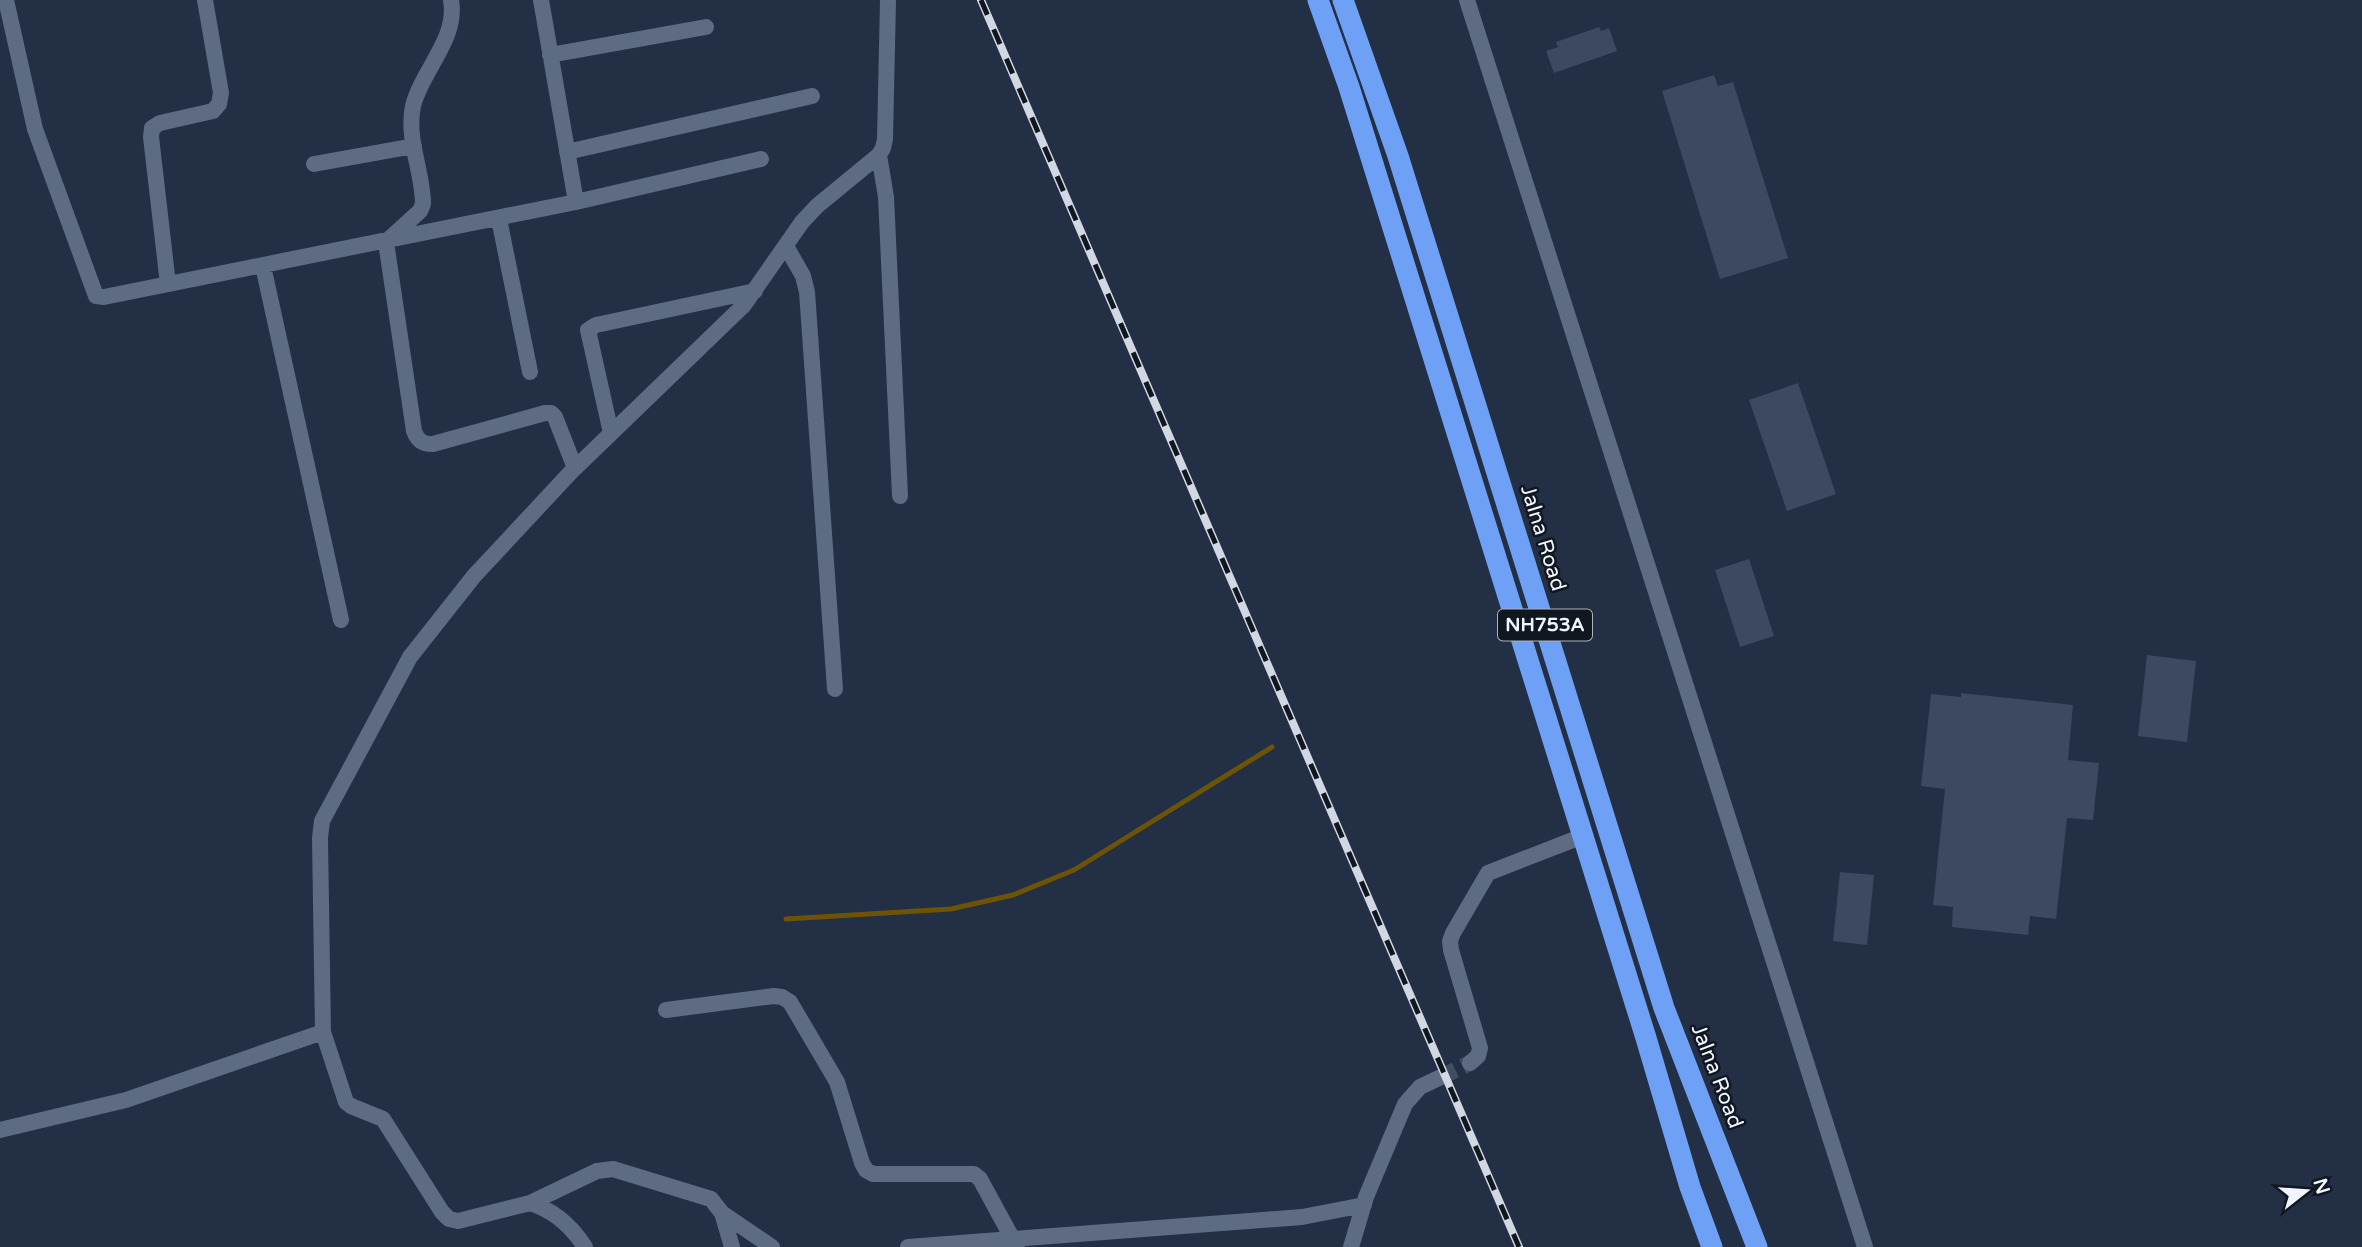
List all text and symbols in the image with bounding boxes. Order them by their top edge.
street label: Jalna Road [1515,482,1571,594]
road number: NH753A [1498,610,1592,640]
street label: Jalna Road [1686,1020,1748,1132]
north arrow [2271,1156,2341,1226]
text: N [2309,1176,2334,1197]

